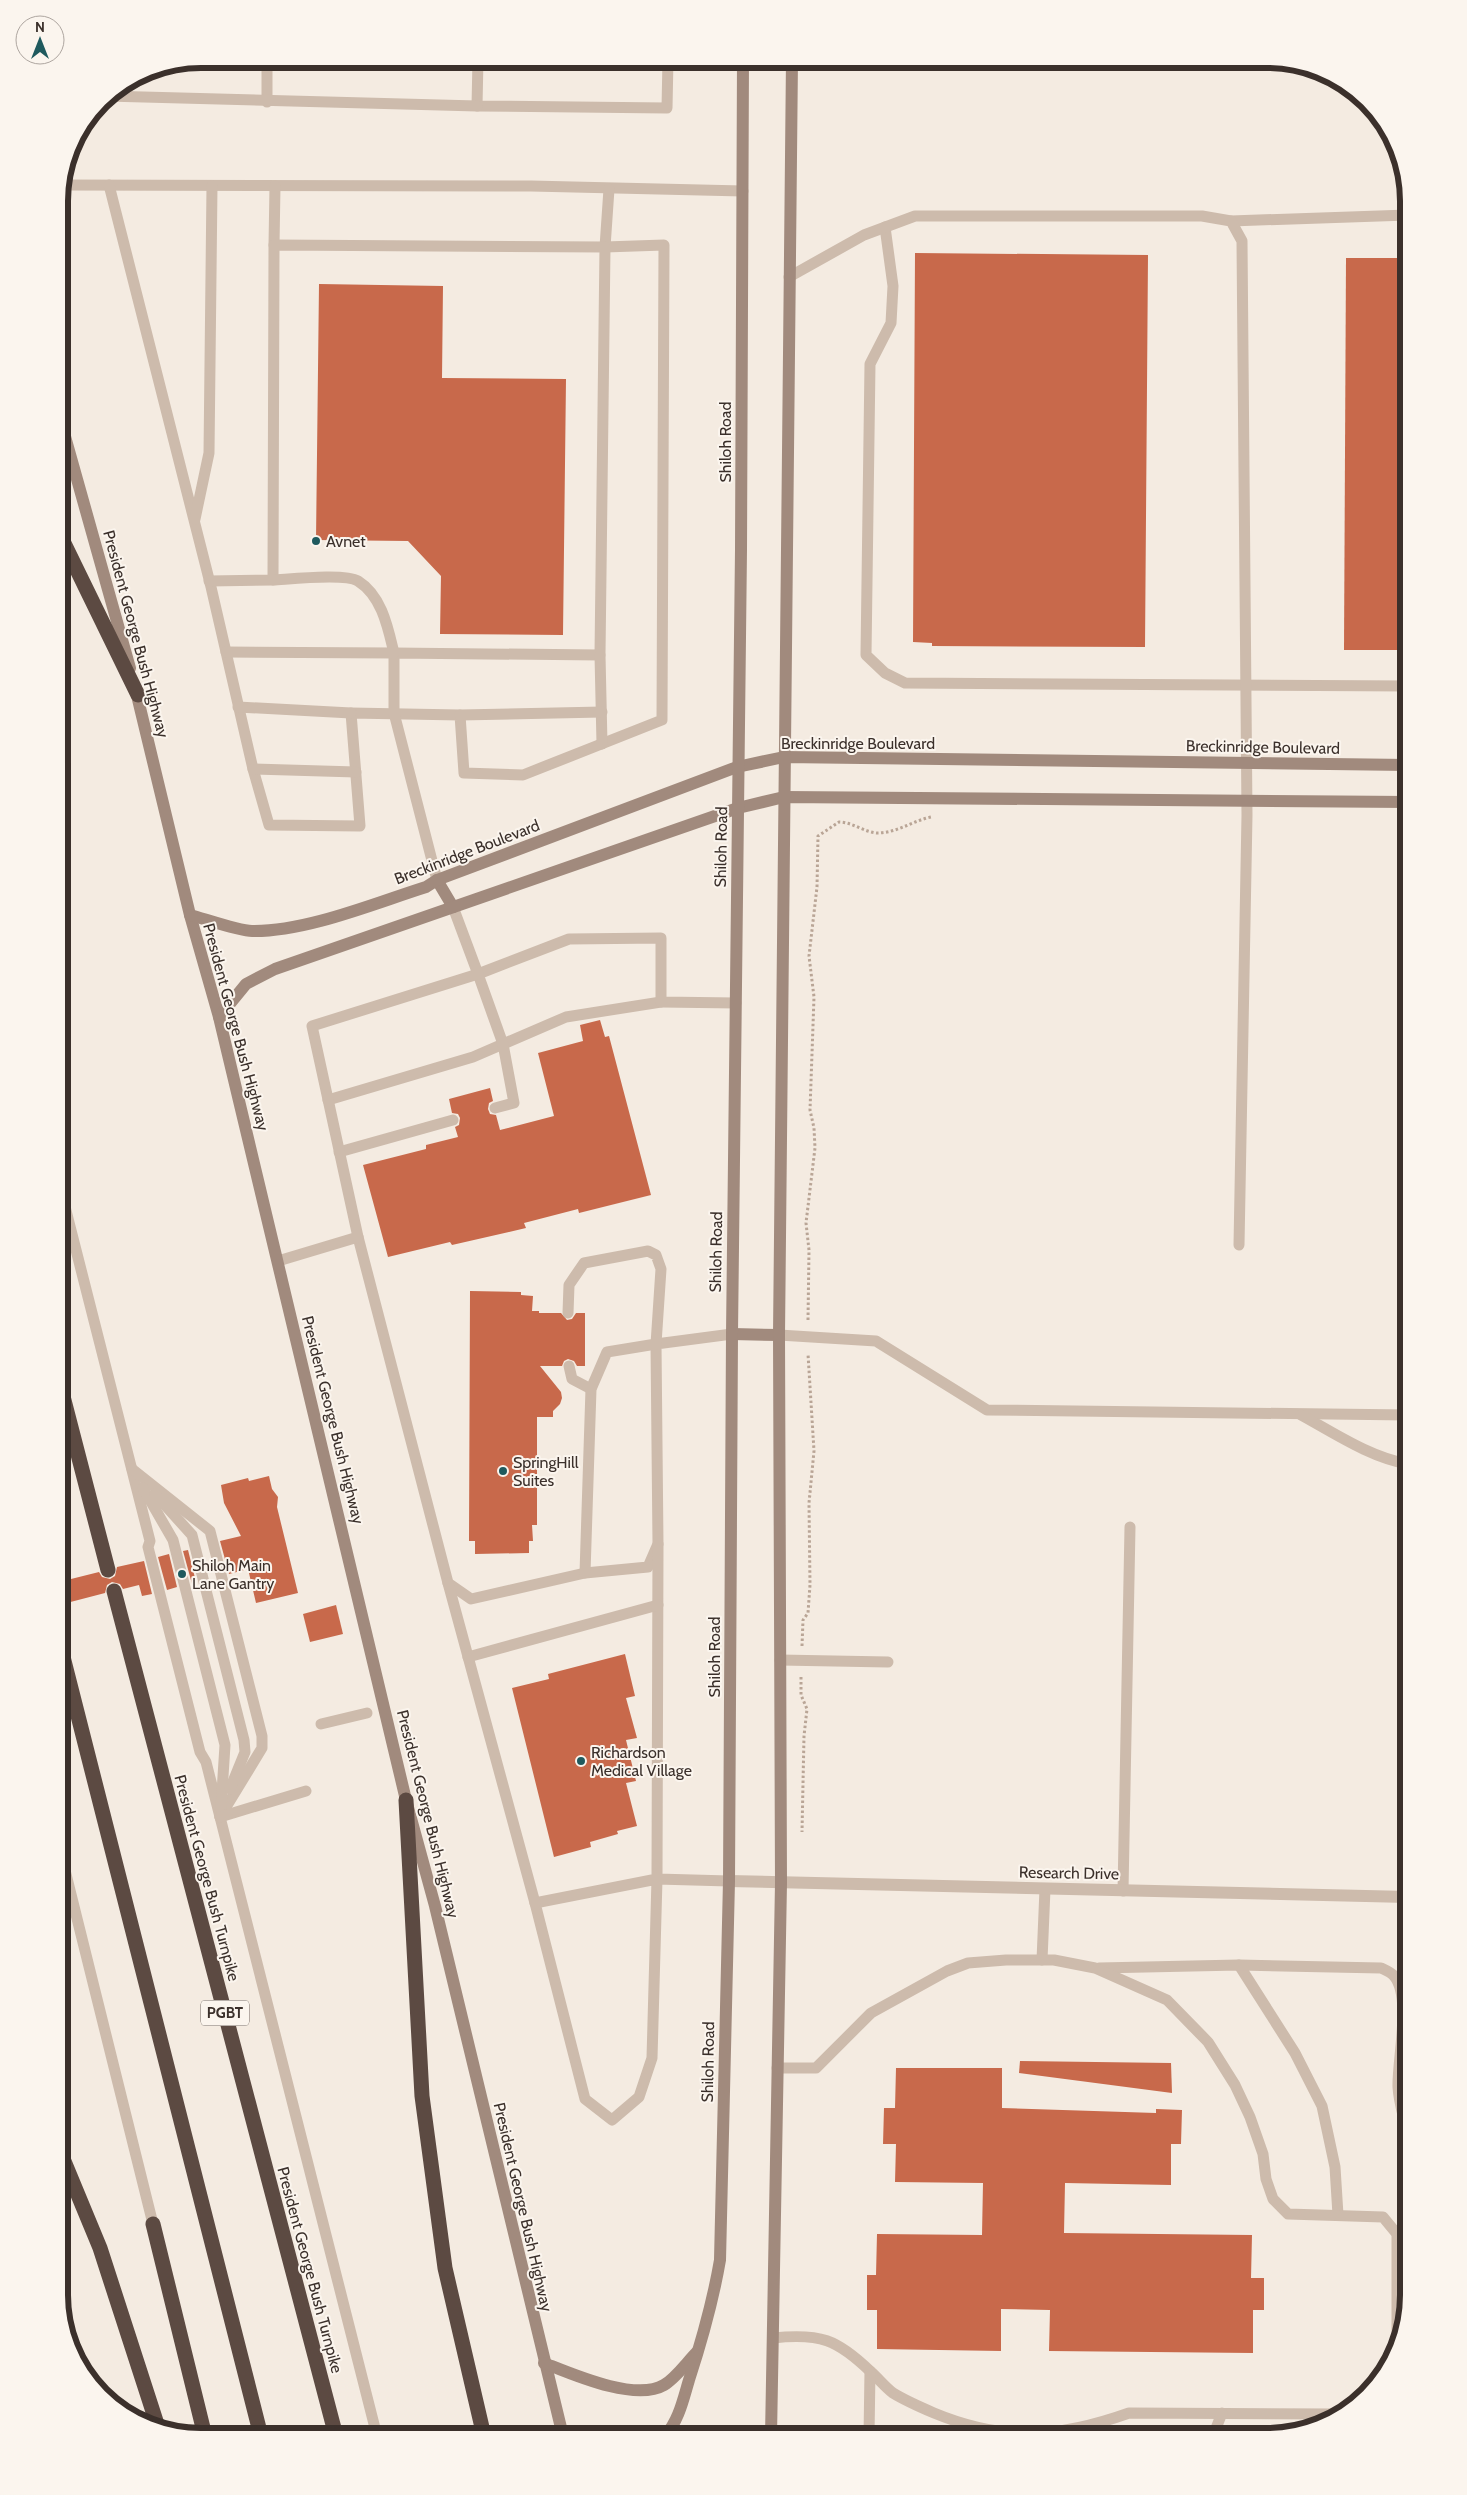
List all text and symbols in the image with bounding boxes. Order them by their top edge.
north arrow [15,15,65,65]
text: N [35,18,45,36]
street label: Shiloh Road [716,402,735,482]
street label: President George Bush Highway [99,528,173,740]
place label: Avnet [326,532,366,551]
marker: Avnet [310,535,322,547]
street label: Breckinridge Boulevard [781,734,935,753]
street label: Breckinridge Boulevard [1186,736,1340,758]
street label: Shiloh Road [711,806,731,888]
street label: Breckinridge Boulevard [392,816,542,888]
street label: President George Bush Highway [199,921,273,1133]
street label: Shiloh Road [706,1211,726,1293]
street label: President George Bush Highway [298,1314,368,1526]
place label: SpringHill Suites [513,1453,579,1490]
marker: SpringHill Suites [497,1465,509,1477]
place label: Shiloh Main Lane Gantry [192,1556,274,1593]
marker: Shiloh Main Lane Gantry [176,1568,188,1580]
street label: Shiloh Road [705,1617,724,1697]
street label: President George Bush Highway [393,1708,463,1920]
place label: Richardson Medical Village [591,1743,692,1780]
marker: Richardson Medical Village [575,1755,587,1767]
street label: President George Bush Turnpike [170,1773,244,1983]
street label: Research Drive [1019,1863,1119,1883]
road number: PGBT [201,2000,249,2026]
street label: Shiloh Road [698,2021,718,2103]
street label: President George Bush Highway [490,2101,556,2313]
street label: President George Bush Turnpike [273,2165,347,2375]

